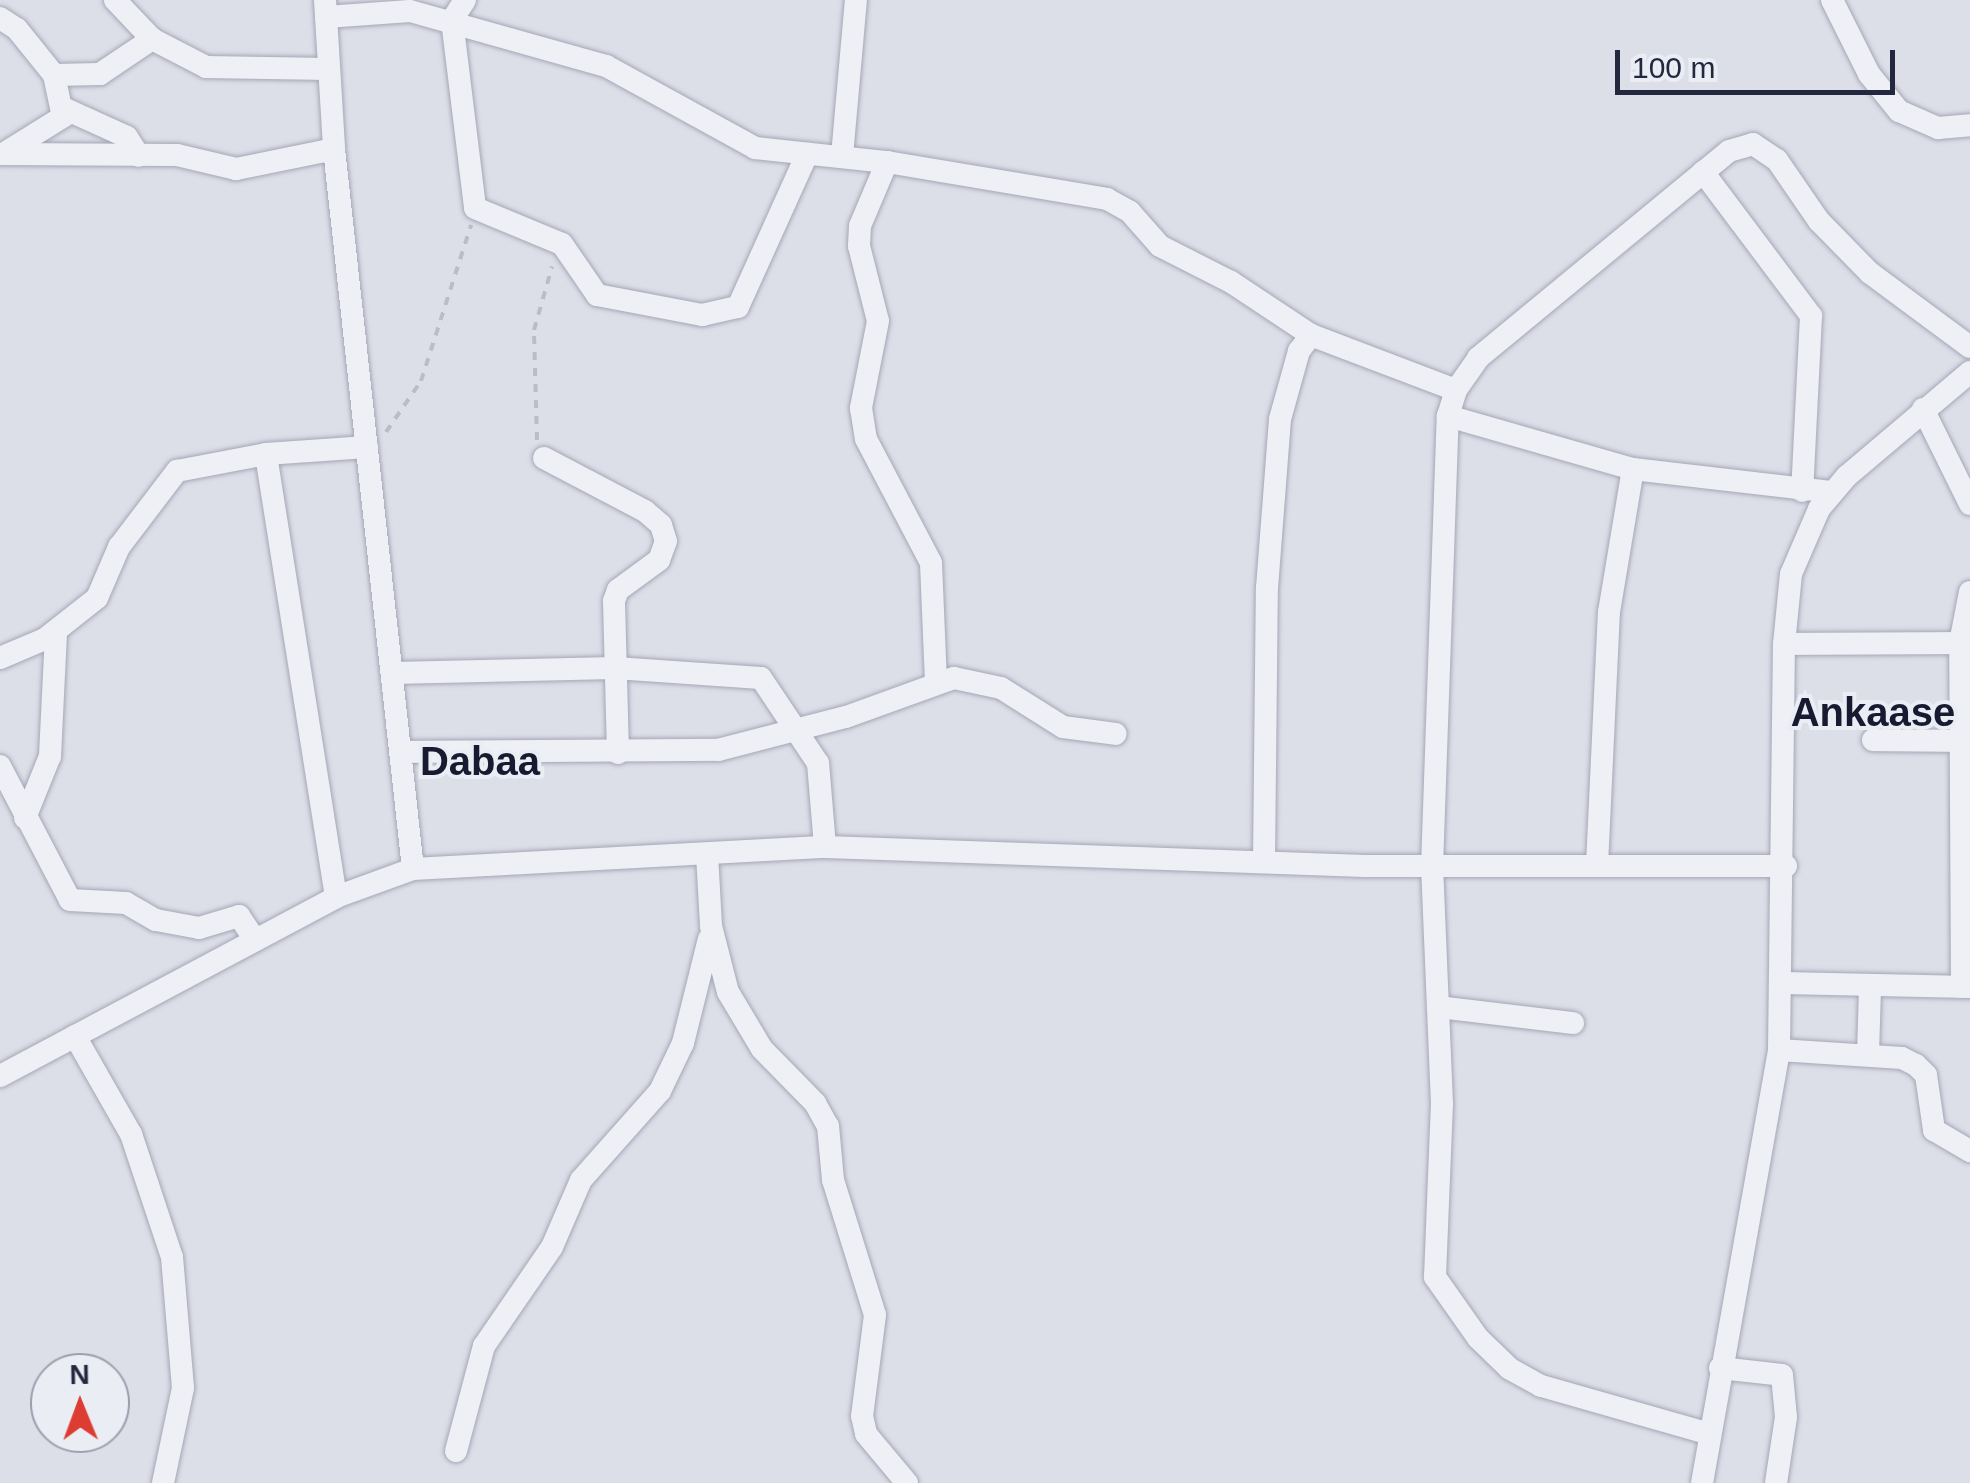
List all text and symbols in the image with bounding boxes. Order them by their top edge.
scale bar [1620,30,1900,92]
text: 100 m [1632,51,1715,84]
district label: Ankaase [1791,688,1955,736]
district label: Dabaa [420,737,540,785]
north arrow [30,1353,130,1453]
text: N [69,1359,90,1390]

